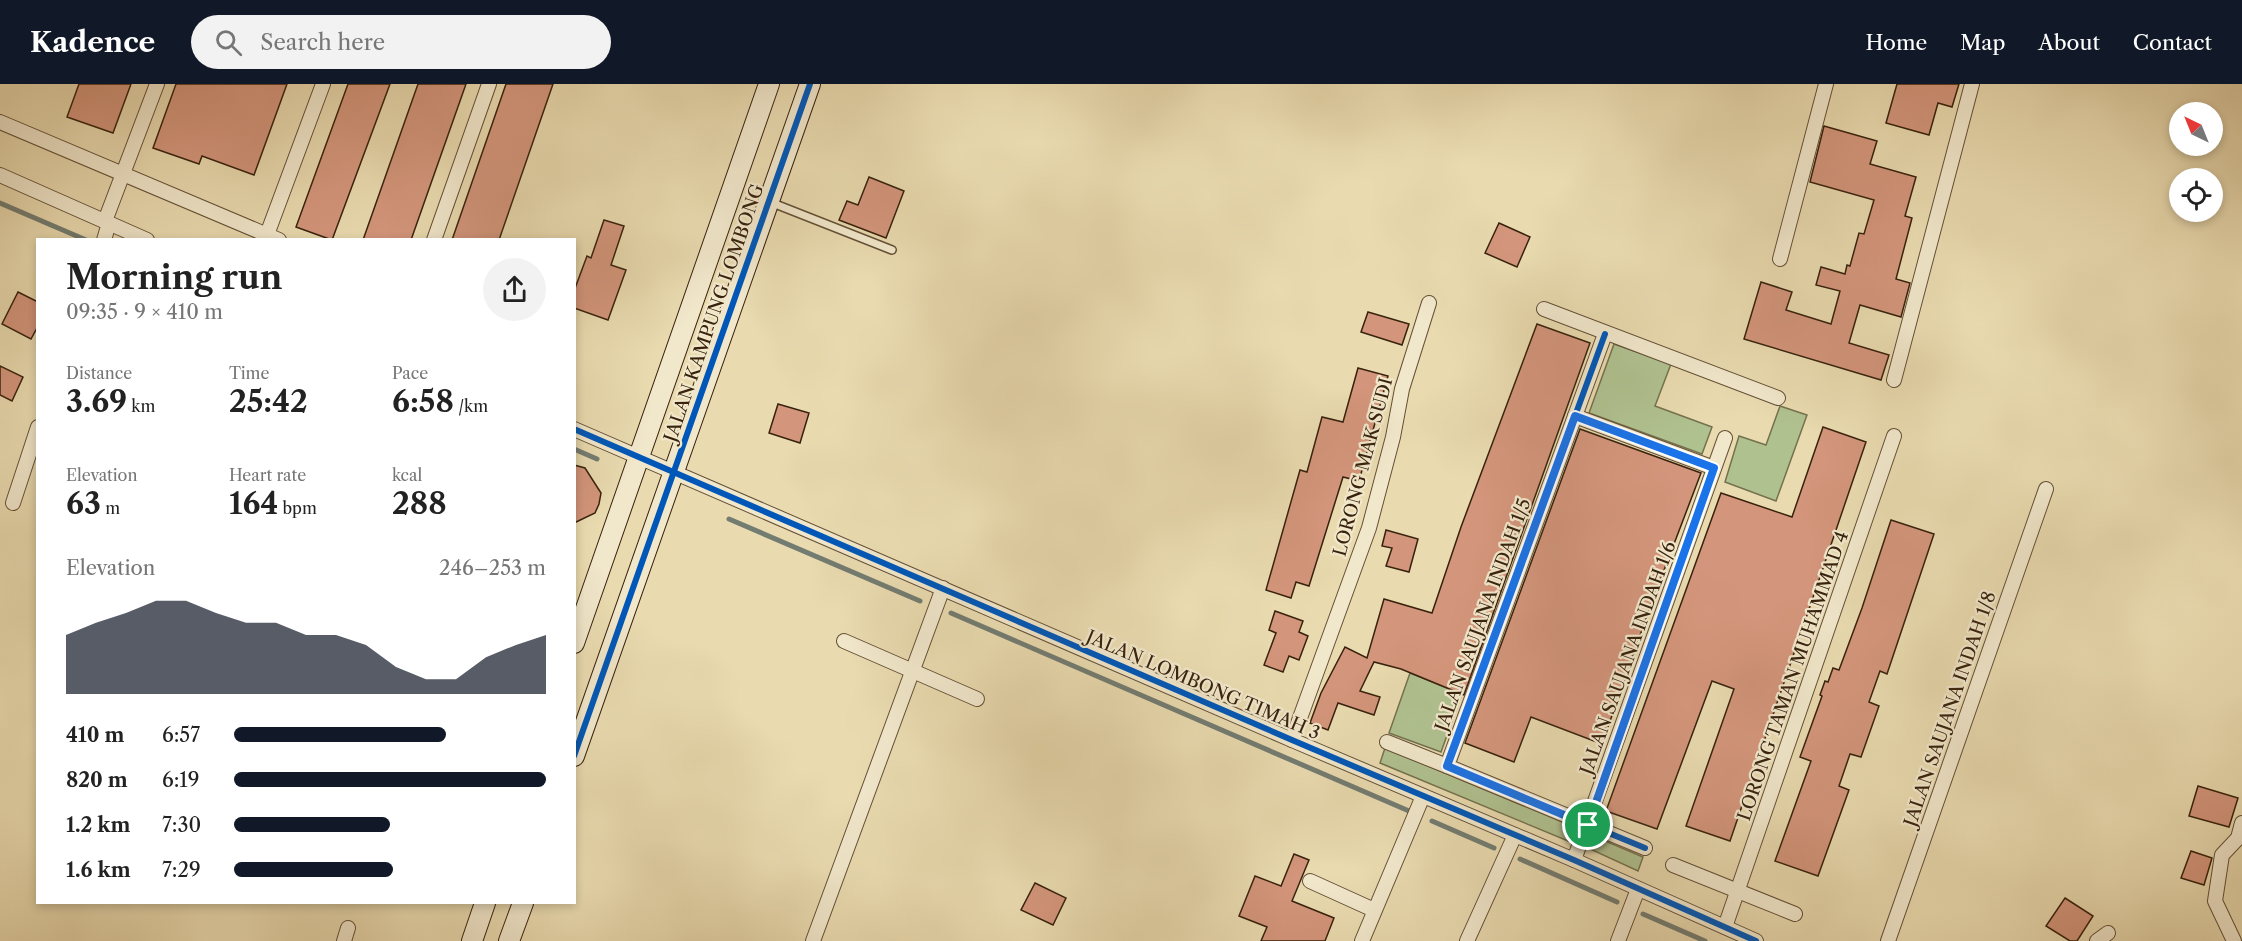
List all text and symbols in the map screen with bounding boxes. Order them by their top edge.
search box [191,15,611,69]
text: Kadence [30,25,155,59]
icon: search [212,26,245,59]
text: Search here [260,29,385,56]
text: Home [1866,30,1927,55]
text: Map [1960,30,2005,55]
text: About [2038,30,2100,55]
text: Contact [2133,30,2212,55]
north arrow [2169,102,2223,156]
map controls [2169,102,2223,222]
button: locate [2169,168,2223,222]
street label: JALAN KAMPUNG LOMBONG [658,181,769,448]
text: Morning run [66,257,282,298]
button: share [483,258,546,321]
text: 09:35 · 9 × 410 m [66,300,223,324]
text: Distance [66,363,132,383]
text: Time [229,363,269,383]
text: Pace [392,363,428,383]
street label: LORONG MAK SUDI [1329,375,1397,559]
text: 3.69 [66,383,127,420]
text: 25:42 [229,383,308,420]
text: 6:58 [392,383,454,420]
text: km [127,396,156,416]
text: /km [454,396,488,416]
text: Elevation [66,465,137,485]
text: Heart rate [229,465,306,485]
text: kcal [392,465,422,485]
text: 63 [66,485,101,522]
text: 164 [229,485,278,522]
text: 288 [392,485,447,522]
street label: JALAN SAUJANA INDAH 1/5 [1430,495,1535,737]
text: m [101,498,120,518]
text: bpm [278,498,317,518]
street label: LORONG TAMAN MUHAMMAD 4 [1733,528,1853,824]
street label: JALAN SAUJANA INDAH 1/6 [1574,538,1681,781]
text: Elevation [66,556,155,580]
text: 246–253 m [439,556,546,580]
street label: JALAN SAUJANA INDAH 1/8 [1898,588,2001,832]
street label: JALAN LOMBONG TIMAH 3 [1080,624,1323,744]
text: 410 m [66,723,124,747]
text: 6:57 [162,723,200,747]
text: 820 m [66,768,128,792]
text: 6:19 [162,768,199,792]
pin [1562,799,1613,850]
icon: arrive [1571,808,1604,841]
text: 1.2 km [66,813,130,837]
text: 7:30 [162,813,201,837]
text: 1.6 km [66,858,131,882]
text: 7:29 [162,858,201,882]

